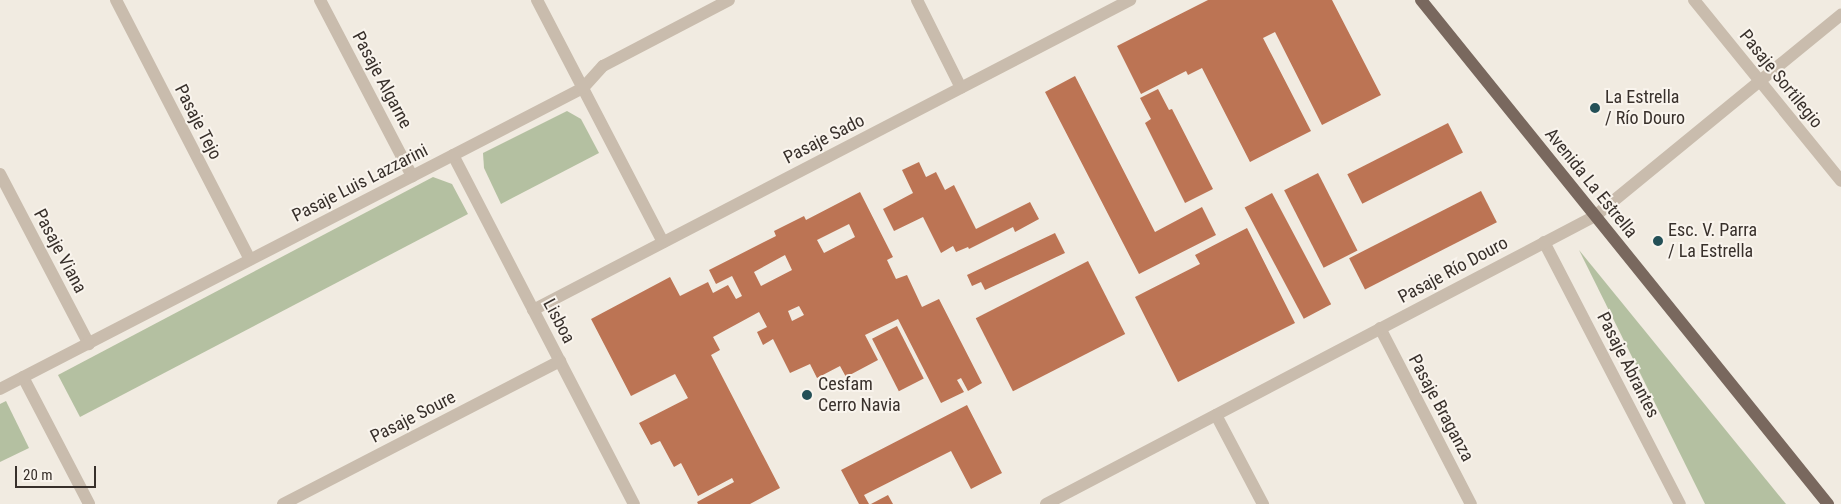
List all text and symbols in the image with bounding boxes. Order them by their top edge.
street label: Pasaje Sortilegio [1735,25,1827,133]
street label: Pasaje Algarne [347,28,417,132]
street label: Pasaje Tejo [170,81,226,163]
place label: La Estrella / Río Douro [1605,87,1685,130]
marker: La Estrella / Río Douro [1589,102,1601,114]
street label: Pasaje Sado [780,109,868,169]
street label: Avenida La Estrella [1540,124,1642,242]
street label: Pasaje Luis Lazzarini [289,139,431,227]
street label: Pasaje Viana [29,205,91,297]
place label: Esc. V. Parra / La Estrella [1668,220,1757,262]
street label: Pasaje Río Douro [1394,232,1512,308]
marker: Esc. V. Parra / La Estrella [1652,235,1664,247]
street label: Lisboa [538,295,580,347]
street label: Pasaje Abrantes [1592,309,1664,421]
street label: Pasaje Braganza [1404,351,1478,465]
place label: Cesfam Cerro Navia [818,374,901,416]
street label: Pasaje Soure [367,386,459,448]
marker: Cesfam Cerro Navia [800,388,814,402]
scale bar [18,456,99,488]
text: 20 m [23,466,53,484]

